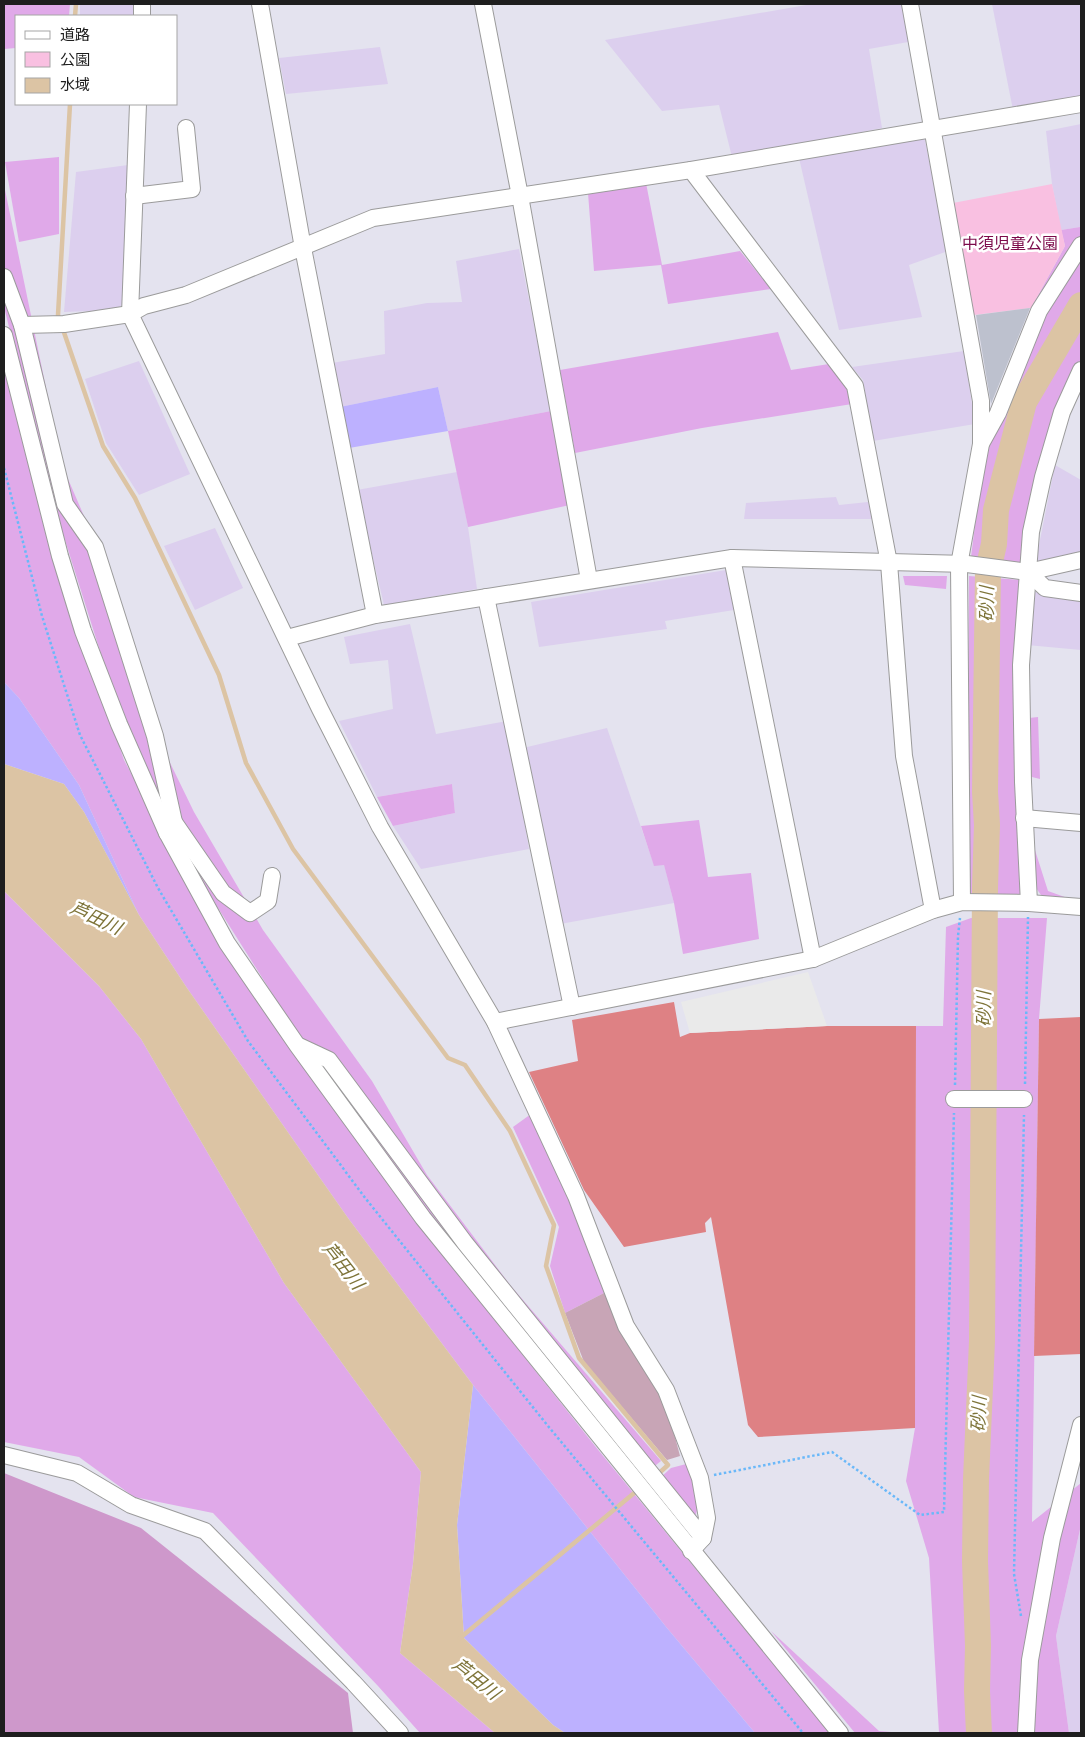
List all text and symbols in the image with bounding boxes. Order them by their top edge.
legend [15,15,178,105]
text: 道路 [60,26,90,44]
text: 公園 [60,51,90,69]
text: 水域 [60,76,90,94]
park label: 中須児童公園 [962,234,1058,253]
water label: 砂川 [976,584,998,622]
water label: 芦田川 [67,897,127,940]
water label: 砂川 [973,989,995,1027]
water label: 芦田川 [318,1238,370,1296]
water label: 砂川 [967,1394,991,1432]
water label: 芦田川 [448,1653,505,1706]

